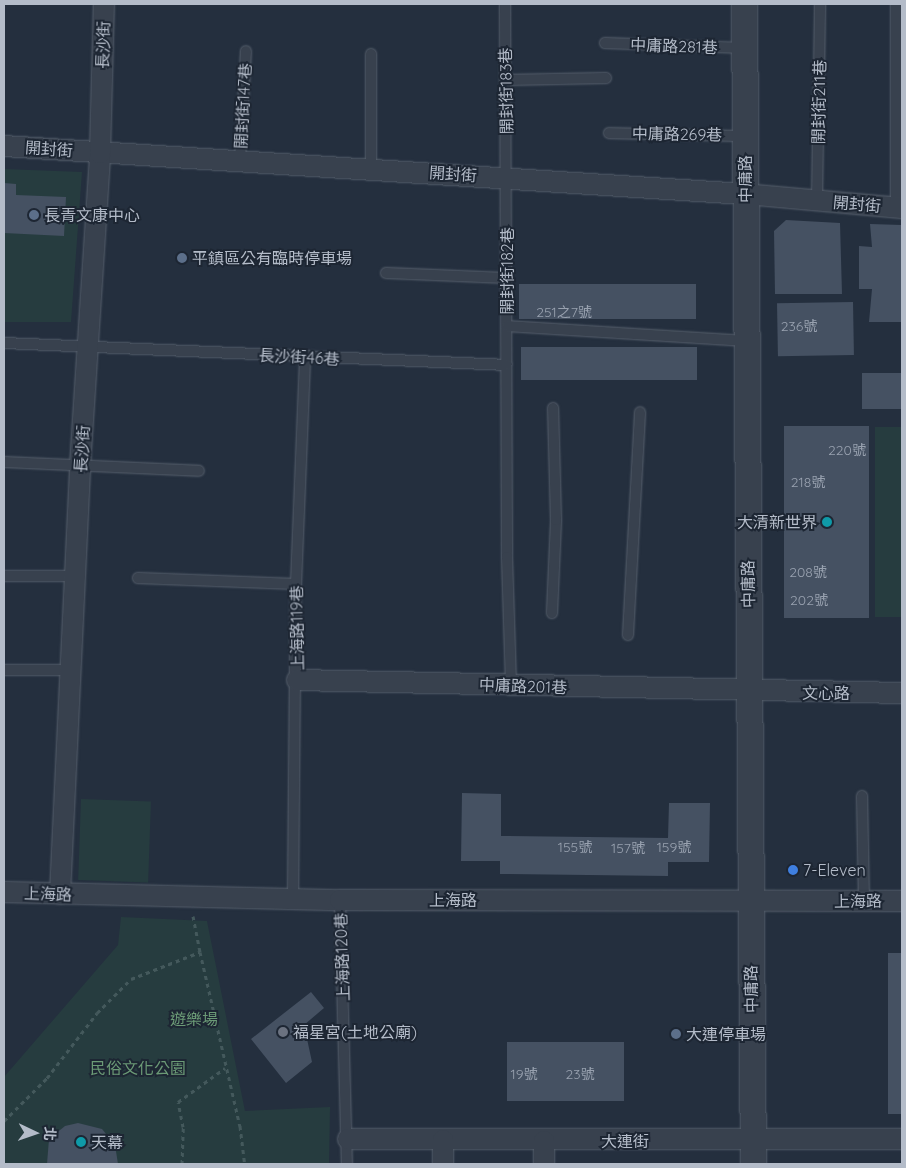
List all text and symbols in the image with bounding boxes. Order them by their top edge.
street label: 長沙街 [93,21,113,69]
street label: 中庸路281巷 [630,35,718,57]
street label: 開封街183巷 [496,47,516,135]
street label: 開封街211巷 [809,59,829,145]
street label: 開封街147巷 [231,63,255,149]
street label: 中庸路269巷 [632,124,722,144]
street label: 開封街 [24,138,74,160]
street label: 中庸路 [735,155,755,203]
street label: 開封街 [428,163,478,185]
street label: 開封街 [832,192,882,216]
place label: 長青文康中心 [44,205,140,225]
marker: 長青文康中心 [28,209,40,221]
street label: 開封街182巷 [497,227,517,315]
place label: 平鎮區公有臨時停車場 [192,248,352,268]
marker: 平鎮區公有臨時停車場 [176,252,188,264]
house number: 251之7號 [536,304,592,320]
house number: 236號 [781,318,817,334]
street label: 長沙街46巷 [258,345,340,369]
street label: 長沙街 [71,424,93,474]
house number: 220號 [828,442,866,458]
house number: 218號 [791,474,825,490]
place label: 大清新世界 [737,512,817,532]
marker: 大清新世界 [821,516,833,528]
street label: 中庸路 [738,560,758,608]
house number: 208號 [789,564,827,580]
street label: 上海路119巷 [287,585,307,671]
house number: 202號 [790,592,828,608]
street label: 中庸路201巷 [479,675,567,697]
street label: 文心路 [802,683,850,703]
house number: 155號 [558,839,592,855]
house number: 159號 [657,839,691,855]
house number: 157號 [611,840,645,856]
place label: 7-Eleven [803,860,866,880]
marker: 7-Eleven [787,864,799,876]
street label: 上海路 [24,884,72,904]
street label: 上海路 [429,890,477,910]
street label: 上海路 [834,891,882,911]
street label: 上海路120巷 [331,913,353,1001]
street label: 中庸路 [741,965,761,1013]
park label: 遊樂場 [170,1009,218,1029]
place label: 福星宮(土地公廟) [293,1022,417,1042]
place label: 大連停車場 [686,1024,766,1044]
marker: 福星宮(土地公廟) [277,1026,289,1038]
marker: 大連停車場 [670,1028,682,1040]
park label: 民俗文化公園 [90,1058,186,1078]
house number: 19號 [511,1066,537,1082]
house number: 23號 [565,1066,595,1082]
north arrow [10,1108,60,1158]
text: 北 [41,1126,59,1141]
street label: 大連街 [601,1131,649,1151]
place label: 天幕 [91,1132,123,1152]
marker: 天幕 [75,1136,87,1148]

